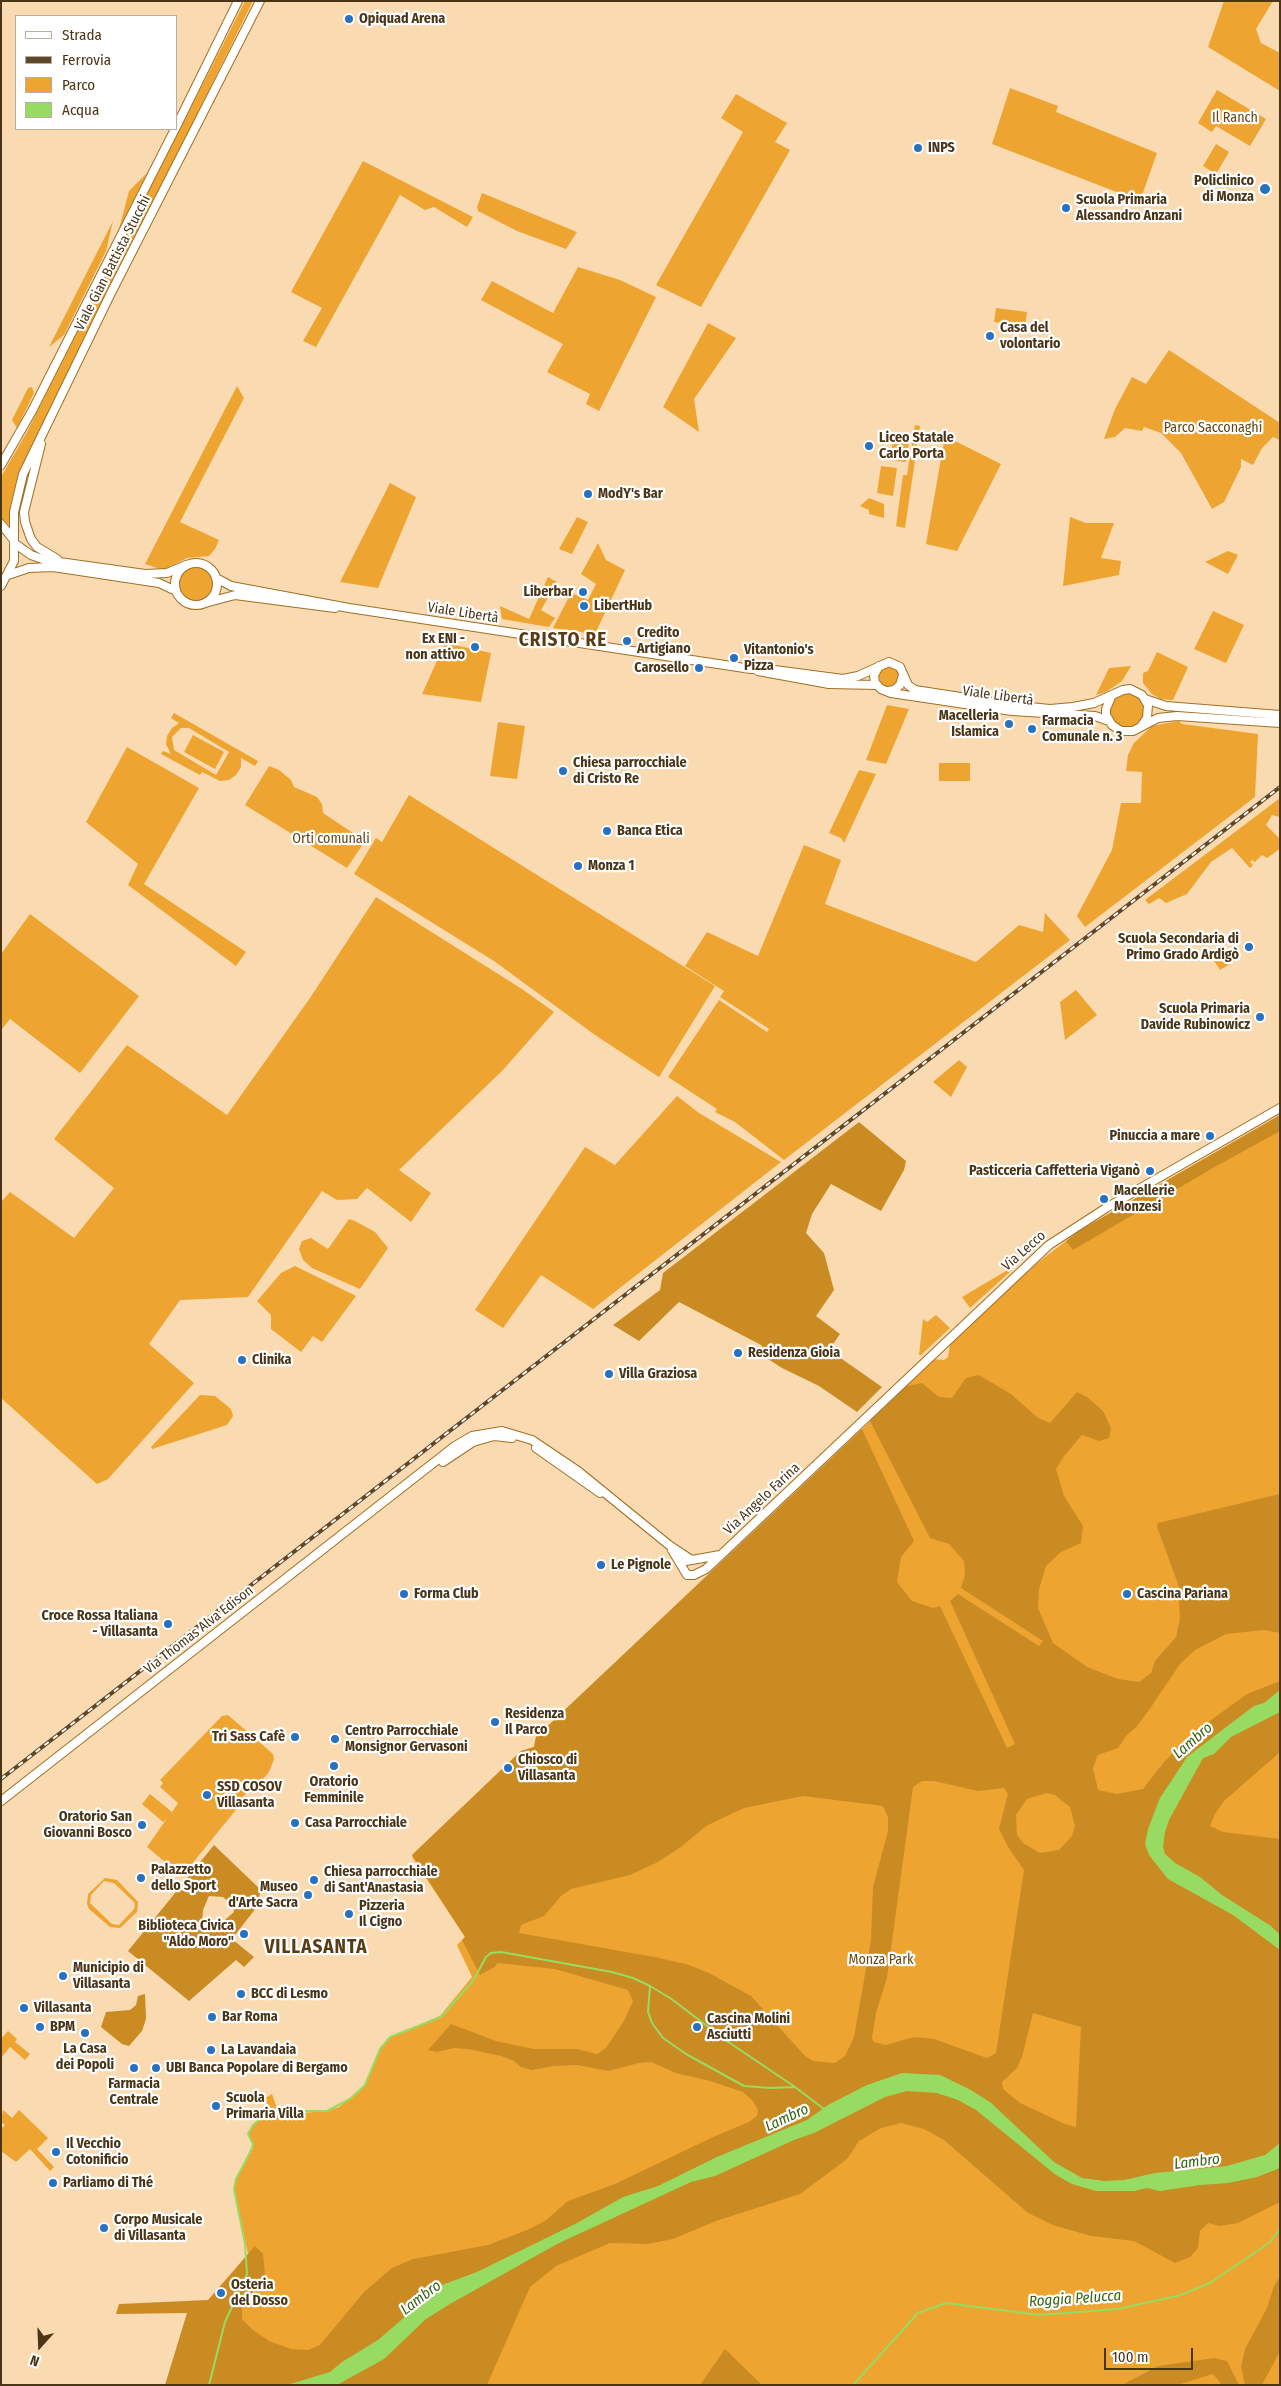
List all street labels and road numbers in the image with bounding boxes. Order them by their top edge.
street label: Viale Gian Battista Stucchi [72,193,154,333]
street label: Viale Libertà [426,599,500,627]
street label: Viale Libertà [961,683,1035,709]
street label: Via Lecco [999,1227,1049,1275]
street label: Via Angelo Farina [720,1459,804,1539]
street label: Via Thomas Alva Edison [141,1582,257,1678]

